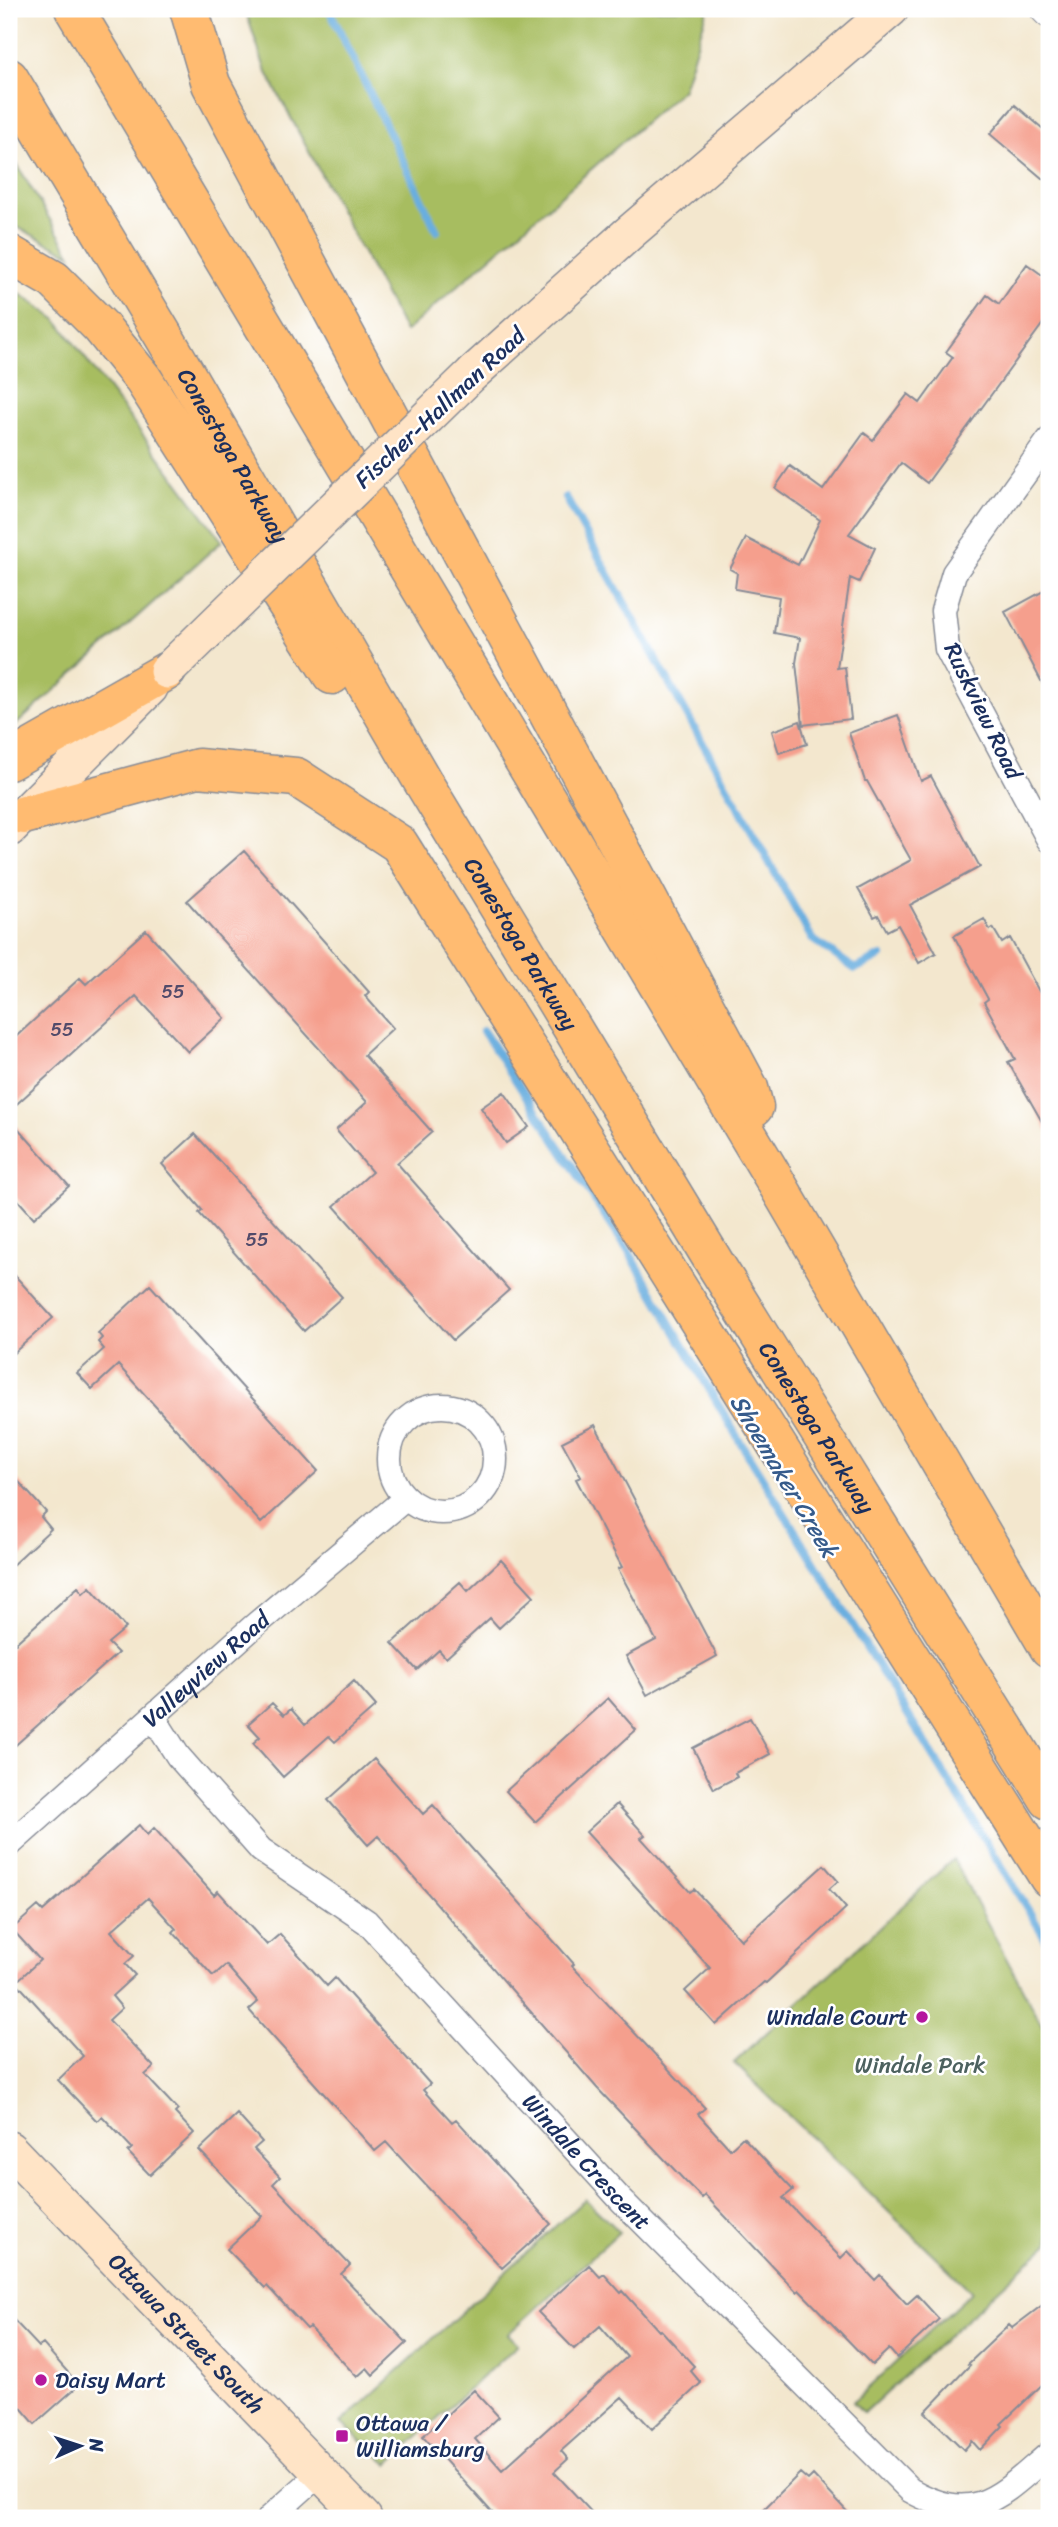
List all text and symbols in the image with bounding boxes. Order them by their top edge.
street label: Fischer-Hallman Road [345,316,537,499]
street label: Conestoga Parkway [166,360,301,551]
street label: Ruskview Road [932,635,1035,788]
street label: Conestoga Parkway [452,849,590,1039]
house number: 55 [161,975,185,1008]
house number: 55 [50,1013,74,1046]
house number: 55 [245,1223,269,1256]
street label: Conestoga Parkway [748,1333,887,1522]
water label: Shoemaker Creek [718,1386,850,1567]
street label: Valleyview Road [132,1599,281,1738]
place label: Windale Court [766,1997,908,2038]
marker: Windale Court [914,2009,930,2025]
park label: Windale Park [855,2045,985,2086]
street label: Windale Crescent [512,2083,661,2240]
street label: Ottawa Street South [98,2243,275,2424]
place label: Daisy Mart [55,2360,166,2401]
marker: Daisy Mart [33,2372,49,2388]
place label: Ottawa / Williamsburg [356,2403,485,2470]
north arrow [46,2412,116,2482]
marker: Ottawa / Williamsburg [334,2428,350,2444]
text: N [80,2437,113,2453]

